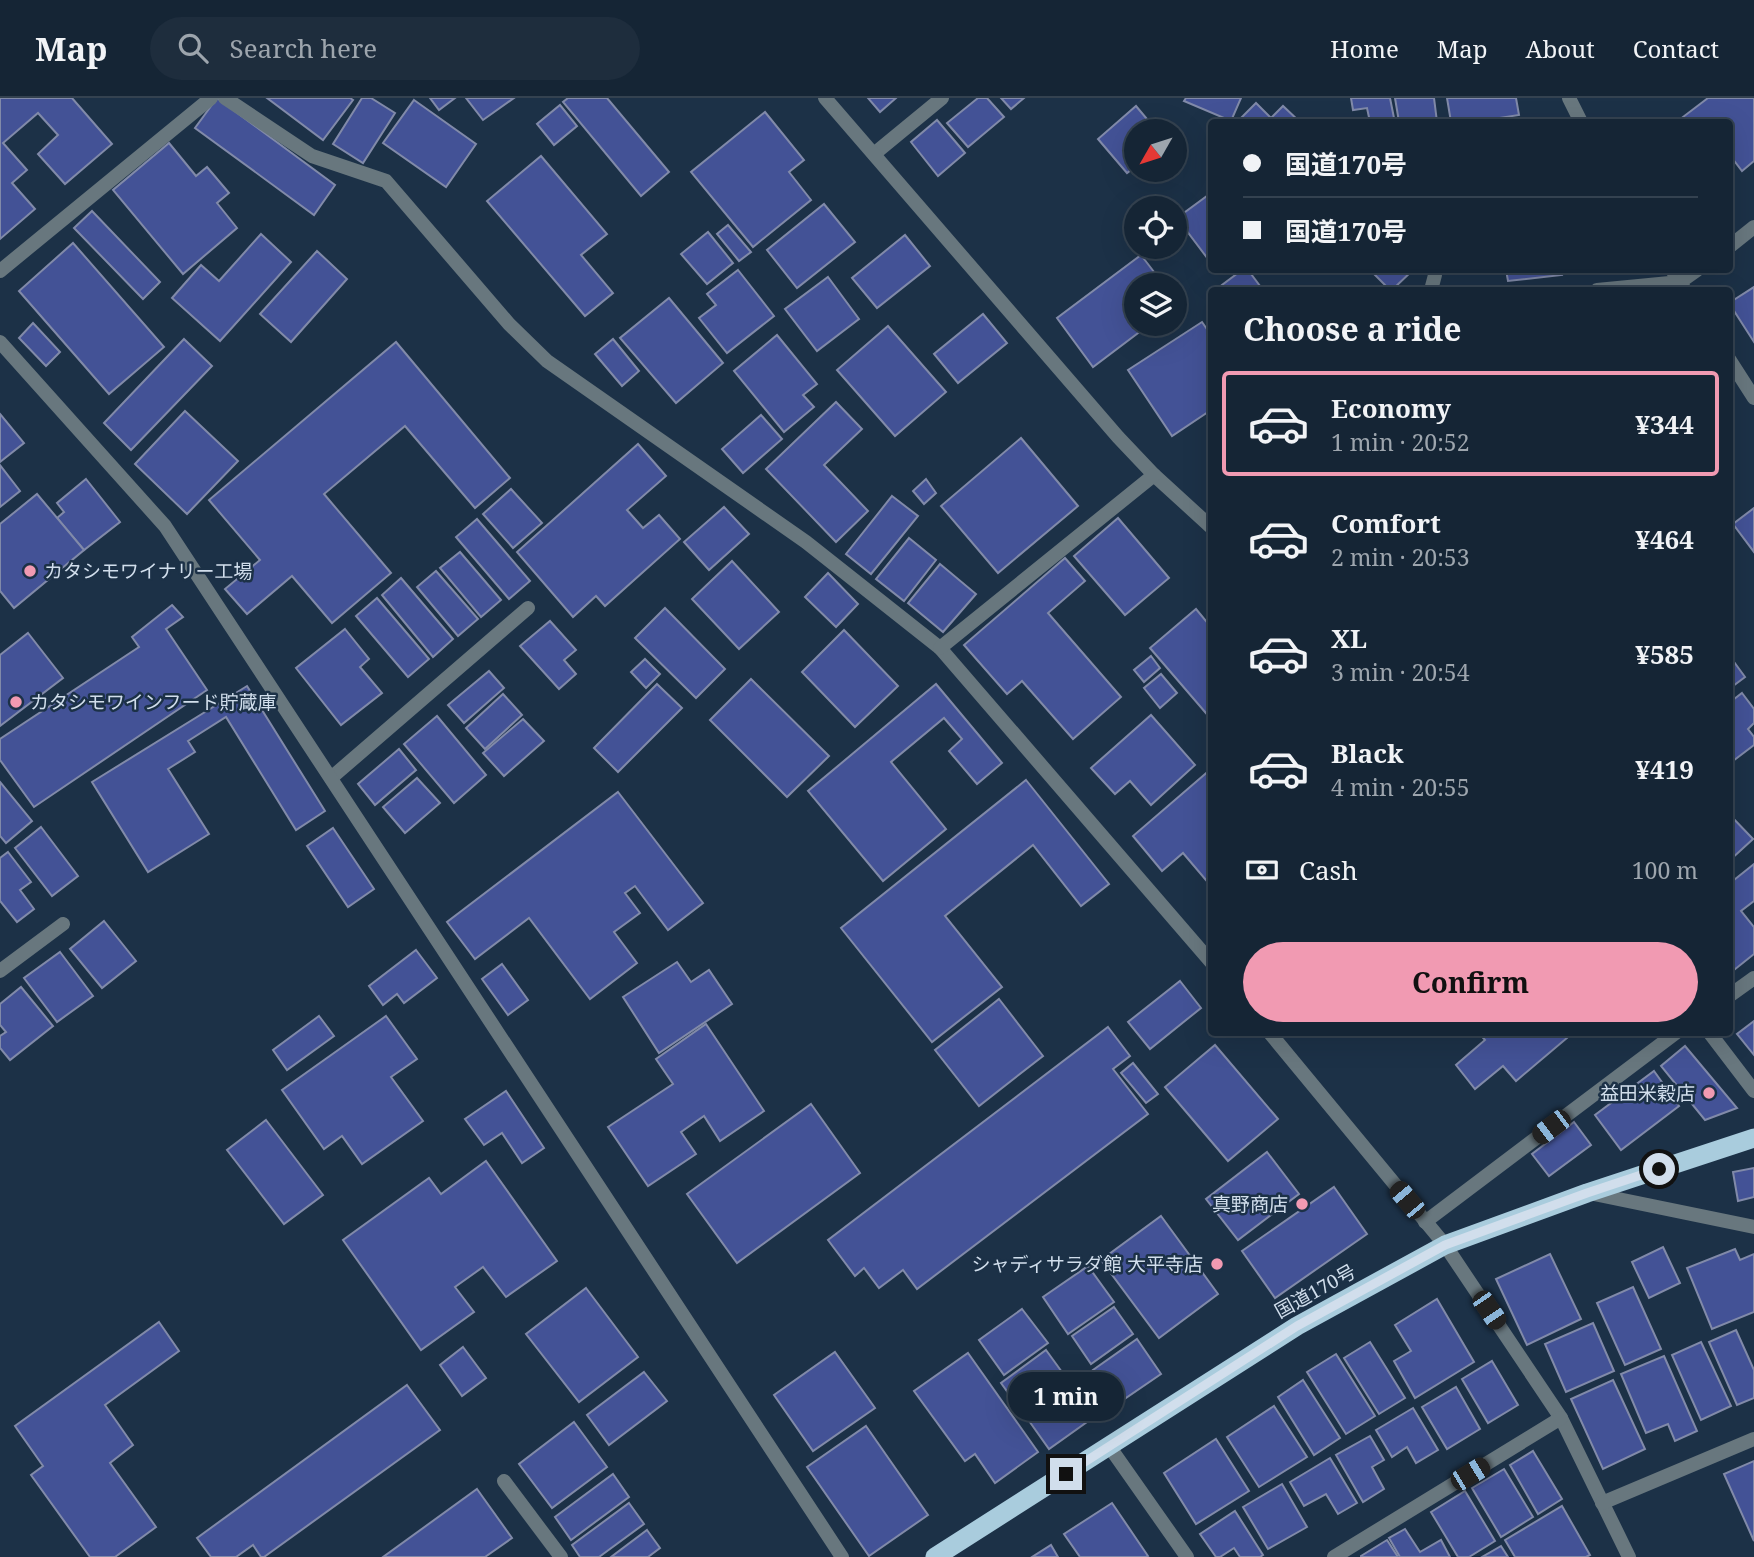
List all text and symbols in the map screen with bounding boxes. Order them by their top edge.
search box [150,17,640,80]
text: Map [35,26,108,71]
icon: search [174,29,212,67]
text: Search here [230,30,377,66]
text: Home [1330,32,1399,65]
text: Map [1437,32,1488,65]
text: About [1526,32,1595,65]
text: Contact [1633,32,1719,65]
north arrow [1124,119,1186,182]
map controls [1124,119,1187,336]
text: 国道170号 [1285,146,1407,182]
button: locate [1124,196,1187,259]
text: 国道170号 [1285,213,1407,249]
button: layers [1124,273,1187,336]
text: Choose a ride [1243,307,1462,350]
text: Economy [1331,390,1451,426]
icon: car [1247,392,1310,455]
text: ¥344 [1635,406,1694,442]
text: 1 min · 20:52 [1331,426,1469,458]
text: Comfort [1331,505,1441,541]
icon: car [1247,507,1310,570]
text: ¥464 [1635,521,1694,557]
text: 2 min · 20:53 [1331,541,1469,573]
place label: カタシモワイナリー工場 [44,558,253,584]
marker: カタシモワイナリー工場 [22,563,38,579]
text: XL [1331,620,1367,656]
icon: car [1247,622,1310,685]
text: ¥585 [1635,636,1694,672]
text: 3 min · 20:54 [1331,656,1469,688]
place label: カタシモワインフード貯蔵庫 [30,689,276,715]
marker: カタシモワインフード貯蔵庫 [8,694,24,710]
text: Black [1331,735,1404,771]
icon: car [1247,737,1310,800]
text: ¥419 [1635,751,1694,787]
text: 4 min · 20:55 [1331,771,1469,803]
icon: cash [1243,851,1281,889]
text: Cash [1299,852,1358,888]
text: 100 m [1632,854,1698,886]
button: Confirm [1243,942,1698,1022]
place label: 益田米穀店 [1600,1080,1695,1106]
marker: 益田米穀店 [1701,1085,1717,1101]
car [1528,1106,1575,1148]
route start [1643,1153,1675,1185]
car [1386,1177,1429,1223]
place label: 真野商店 [1212,1191,1288,1217]
marker: 真野商店 [1294,1196,1310,1212]
place label: シャディサラダ館 大平寺店 [971,1251,1203,1277]
marker: シャディサラダ館 大平寺店 [1209,1256,1225,1272]
street label: 国道170号 [1270,1258,1360,1324]
car [1469,1287,1510,1333]
callout: 1 min [1008,1372,1124,1422]
text: 1 min [1033,1380,1099,1412]
car [1447,1454,1494,1494]
route end [1050,1458,1082,1490]

